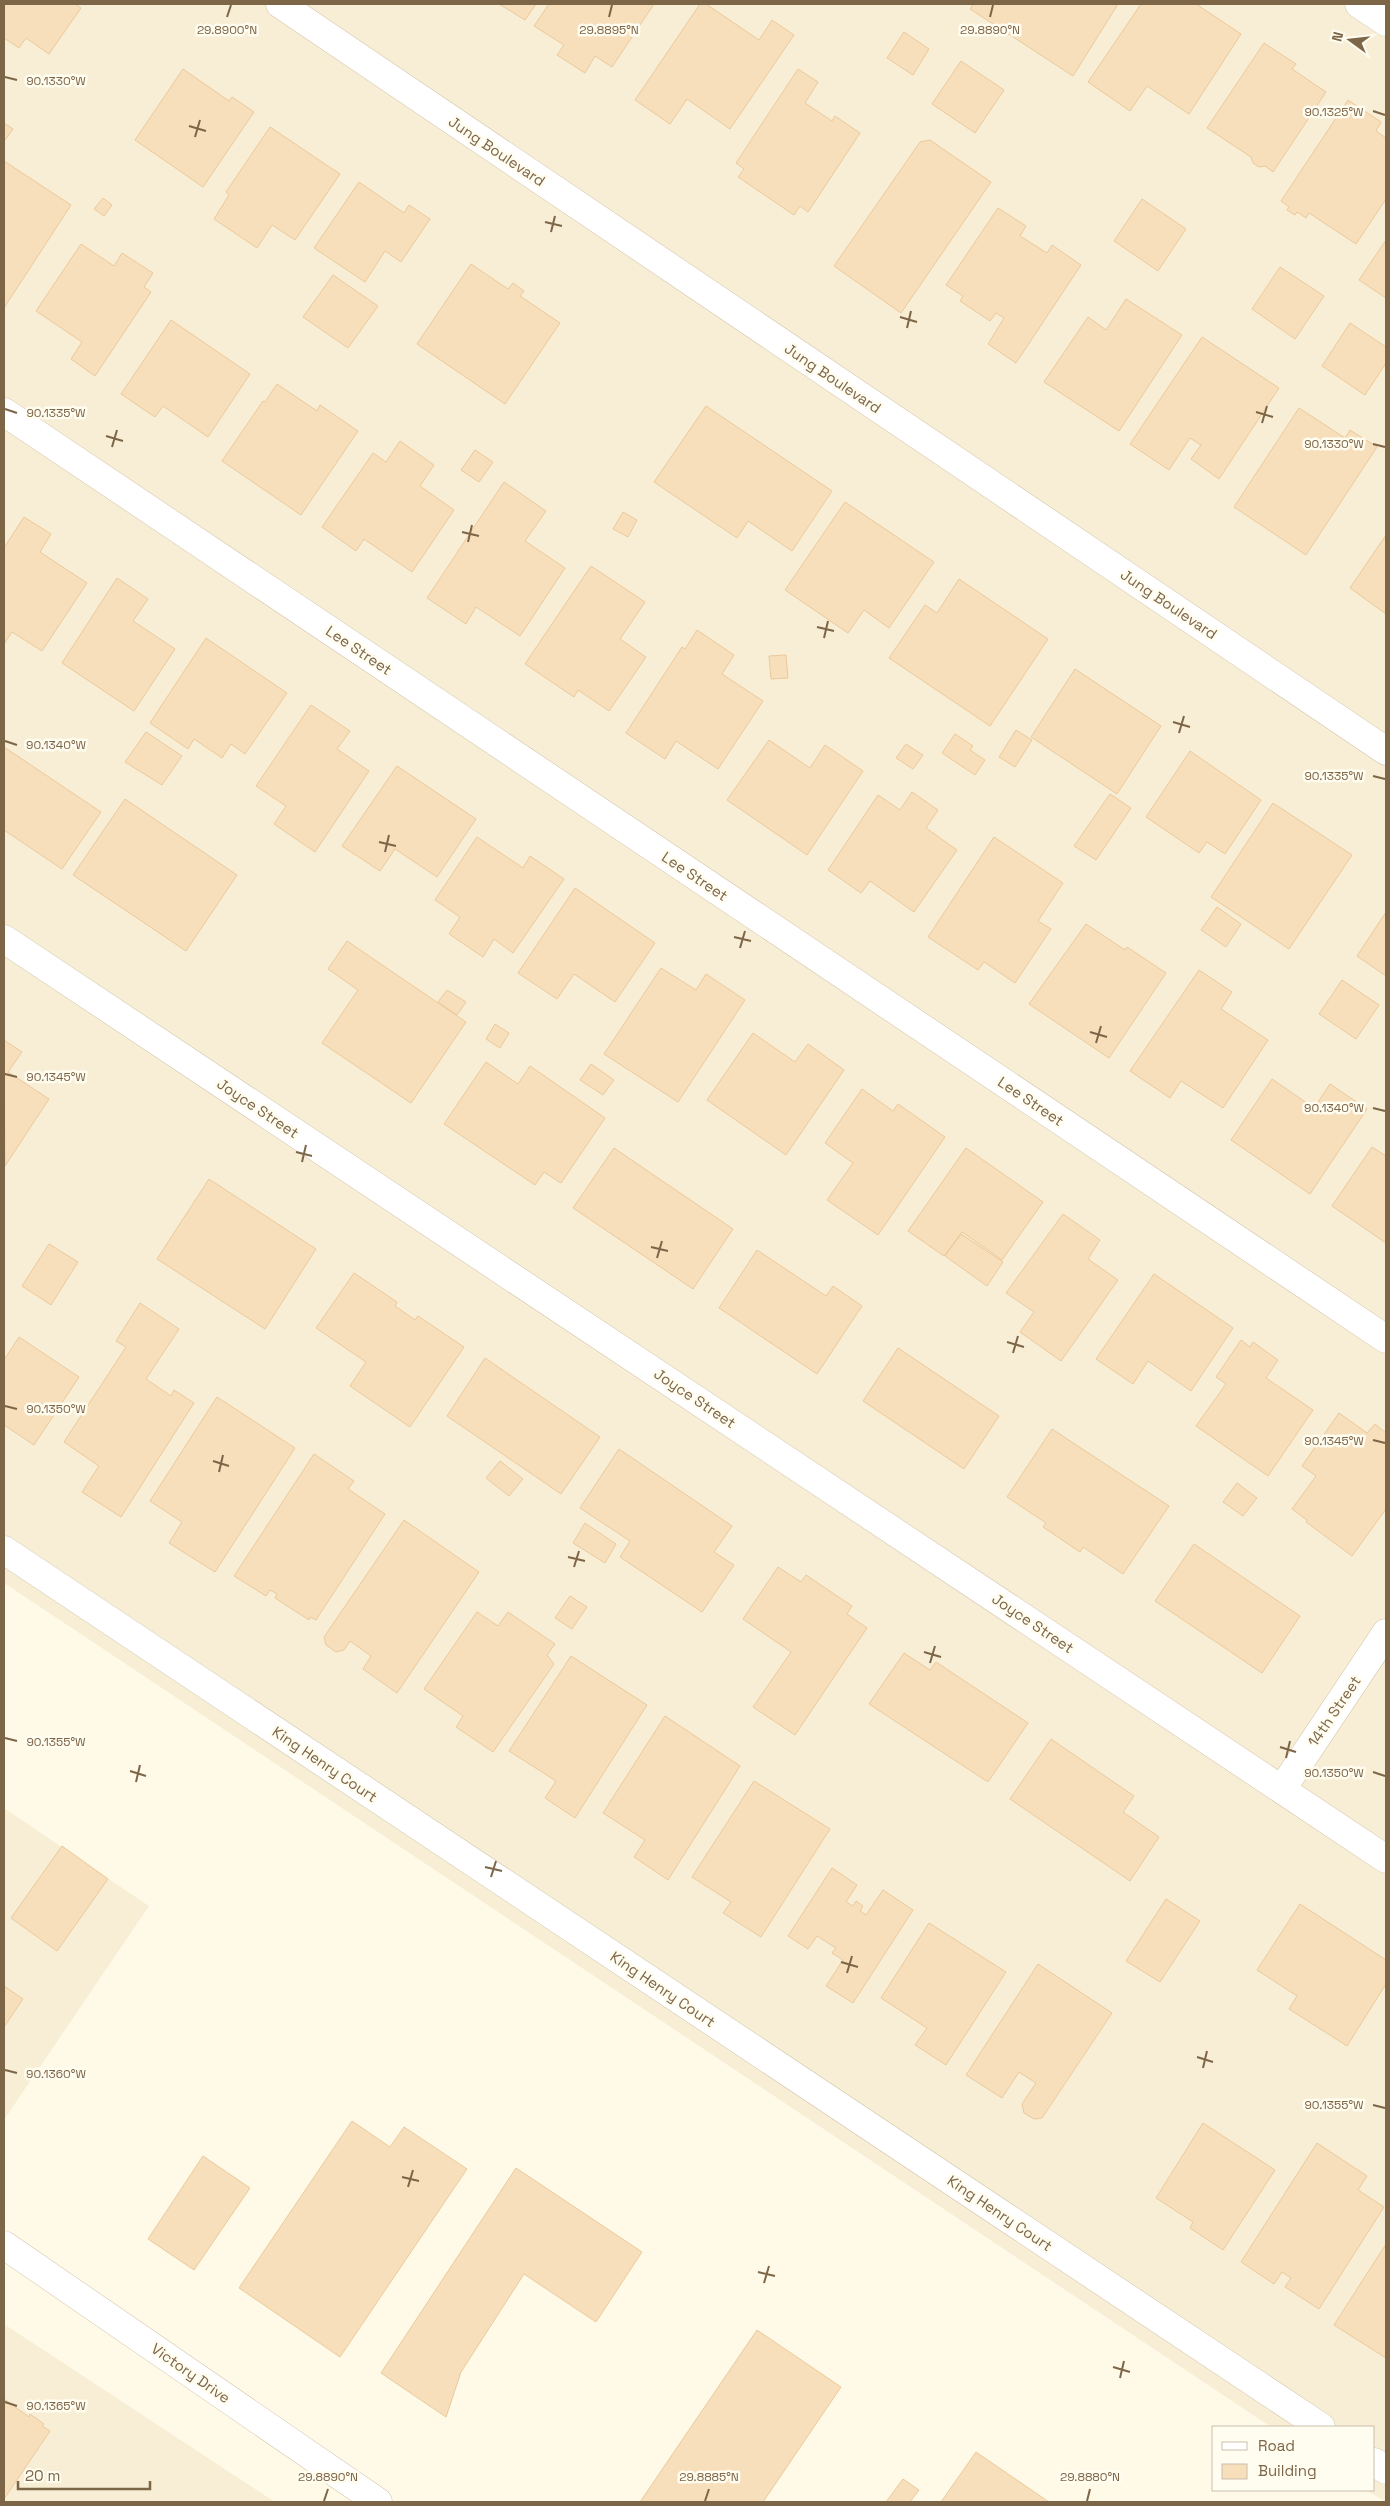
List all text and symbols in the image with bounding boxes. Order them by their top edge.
north arrow [1325,15,1375,65]
text: 29.8900°N [197,22,257,38]
text: 29.8895°N [579,22,639,38]
text: 29.8890°N [960,22,1020,38]
text: N [1328,30,1347,44]
text: 90.1330°W [26,73,86,89]
text: 90.1325°W [1304,104,1364,120]
street label: Jung Boulevard [445,112,549,190]
street label: Jung Boulevard [781,339,885,417]
text: 90.1335°W [26,405,86,421]
text: 90.1330°W [1304,436,1364,452]
street label: Jung Boulevard [1117,565,1221,643]
street label: Lee Street [322,621,396,679]
text: 90.1340°W [26,737,86,753]
text: 90.1335°W [1304,768,1364,784]
street label: Lee Street [658,847,732,905]
text: 90.1345°W [26,1069,86,1085]
street label: Lee Street [994,1072,1068,1130]
street label: Joyce Street [214,1074,303,1142]
text: 90.1340°W [1304,1100,1364,1116]
street label: Joyce Street [651,1364,740,1432]
text: 90.1350°W [26,1401,86,1417]
text: 90.1345°W [1304,1433,1364,1449]
street label: Joyce Street [989,1589,1078,1657]
street label: 14th Street [1303,1672,1365,1750]
street label: King Henry Court [269,1722,381,1806]
text: 90.1355°W [26,1734,86,1750]
text: 90.1350°W [1304,1765,1364,1781]
street label: King Henry Court [607,1947,719,2031]
text: 90.1360°W [26,2066,86,2082]
text: 90.1355°W [1304,2097,1364,2113]
street label: King Henry Court [944,2171,1056,2255]
street label: Victory Drive [148,2339,234,2407]
text: 90.1365°W [26,2398,86,2414]
legend [1212,2426,1375,2491]
text: Road [1258,2436,1295,2455]
scale bar [18,2458,150,2490]
text: Building [1258,2461,1317,2480]
text: 20 m [25,2466,60,2485]
text: 29.8890°N [298,2469,358,2485]
text: 29.8885°N [679,2469,739,2485]
text: 29.8880°N [1060,2469,1120,2485]

